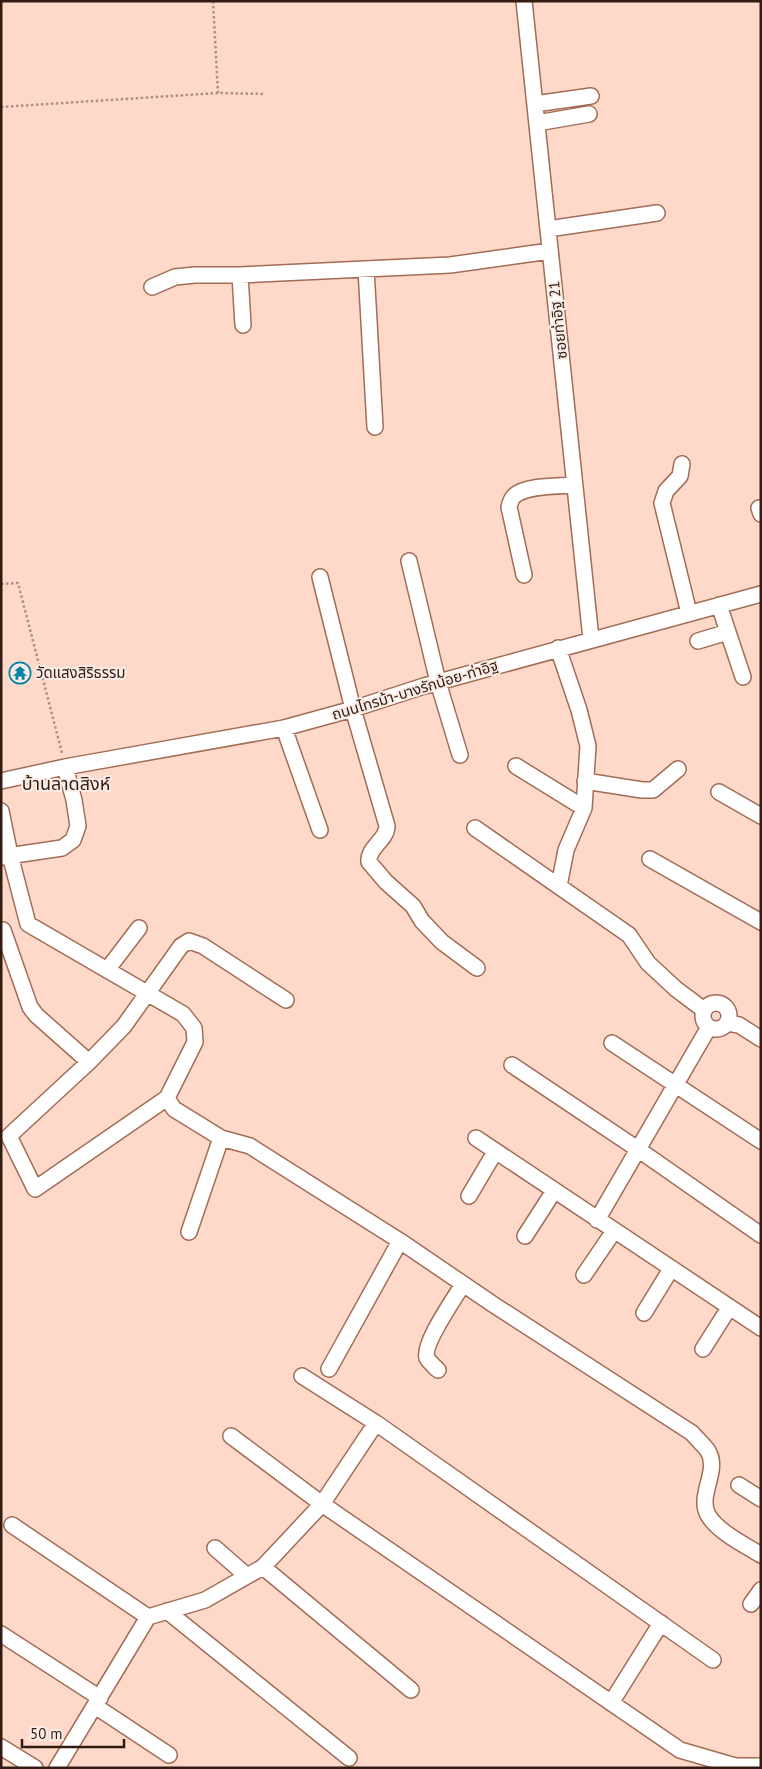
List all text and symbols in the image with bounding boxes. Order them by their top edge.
street label: ซอยท่าอิฐ 21 [544,280,571,360]
street label: ถนนไทรม้า-บางรักน้อย-ท่าอิฐ [329,655,500,724]
temple icon: วัดแสงสิริธรรม [8,661,32,685]
place label: วัดแสงสิริธรรม [36,663,126,682]
district label: บ้านลาดสิงห์ [22,772,111,795]
scale bar [22,1716,125,1748]
text: 50 m [30,1724,63,1743]

